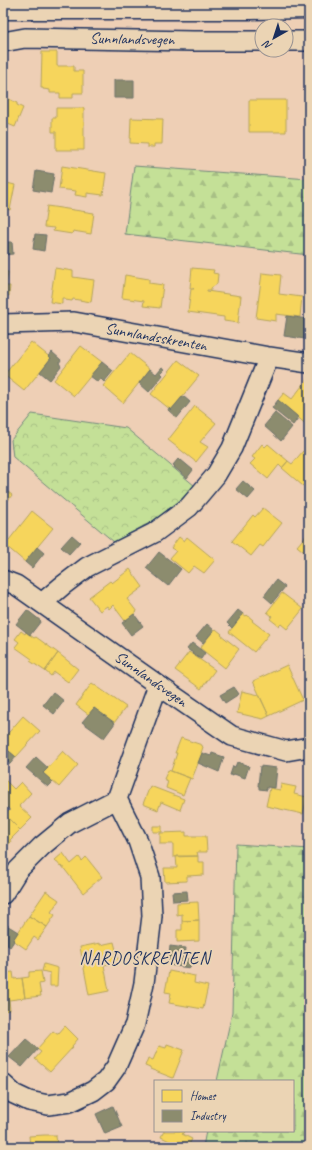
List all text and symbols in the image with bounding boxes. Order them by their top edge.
north arrow [254,18,294,58]
street label: Sunnlandsvegen [90,28,175,50]
text: N [259,37,275,53]
street label: Sunnlandsskrenten [104,318,209,356]
street label: Sunnlandsvegen [111,647,192,712]
district label: NARDOSKRENTEN [80,948,212,969]
legend [154,1080,294,1132]
text: Homes [190,1088,217,1104]
text: Industry [190,1108,227,1124]

